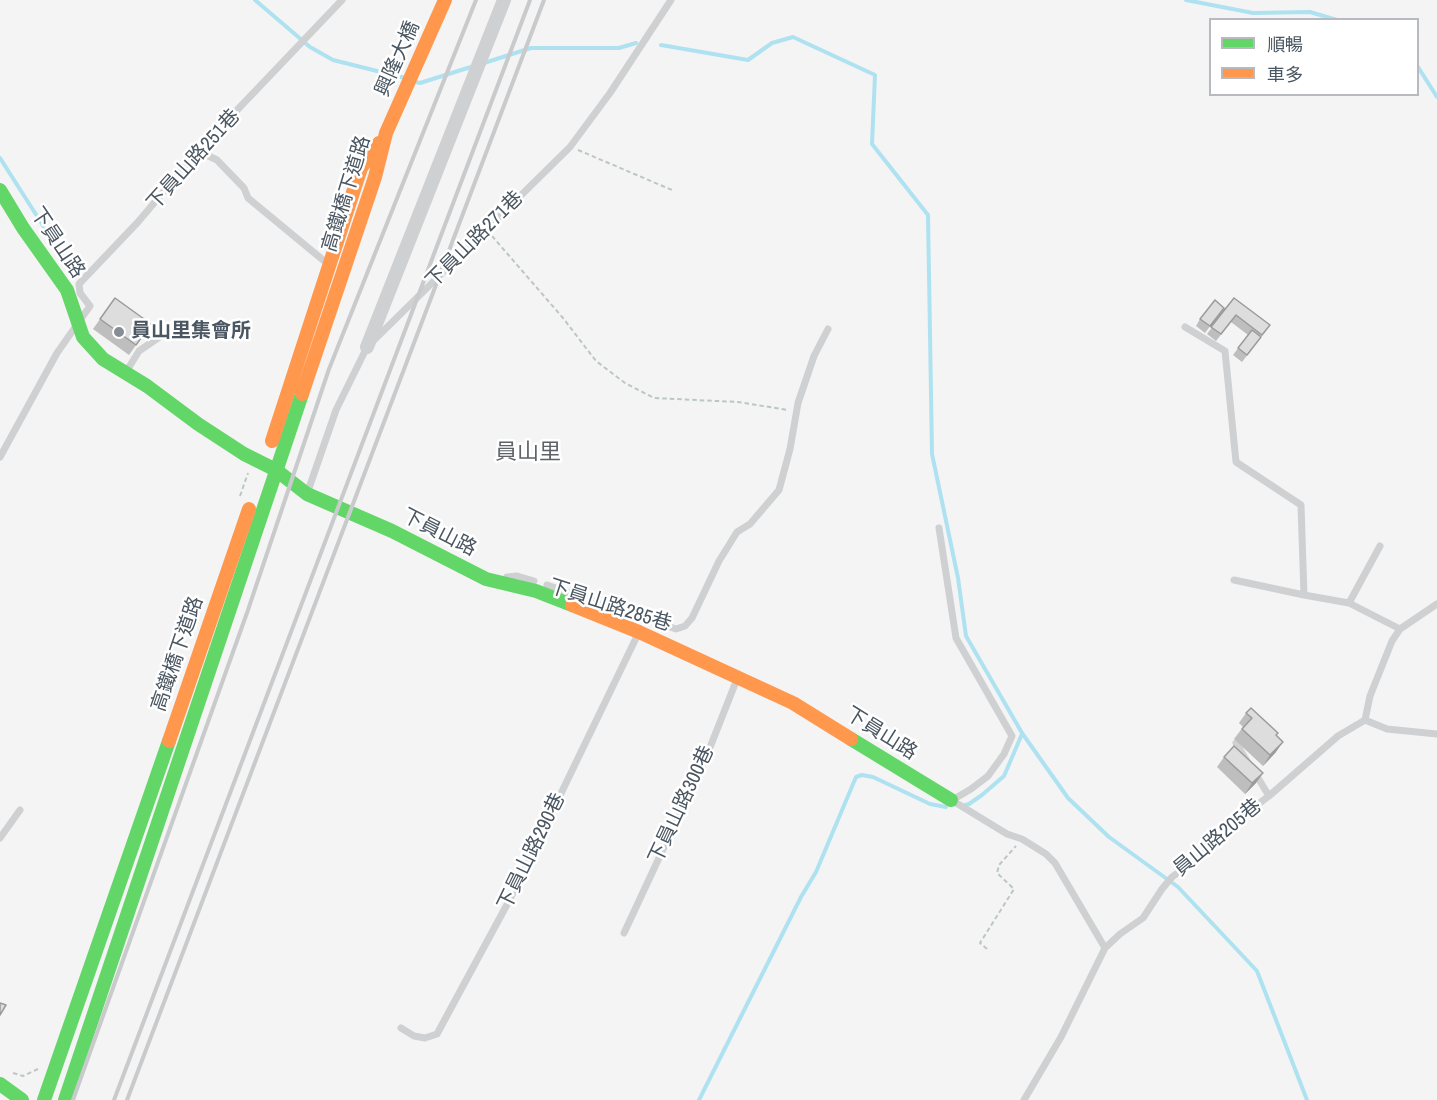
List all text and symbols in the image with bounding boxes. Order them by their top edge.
street label: 興隆大橋 [371,18,425,100]
legend [1209,18,1419,96]
text: 順暢 [1267,32,1303,57]
text: 車多 [1267,62,1303,87]
street label: 下員山路251巷 [142,105,246,215]
street label: 高鐵橋下道路 [318,133,376,255]
street label: 下員山路271巷 [421,186,529,294]
street label: 下員山路 [25,203,89,283]
place label: 員山里集會所 [131,320,251,344]
marker: 員山里集會所 [112,325,126,339]
district label: 員山里 [495,440,561,466]
street label: 下員山路 [398,504,480,562]
street label: 下員山路285巷 [546,575,674,637]
street label: 高鐵橋下道路 [147,593,209,715]
street label: 下員山路 [841,703,921,765]
street label: 下員山路300巷 [644,742,720,868]
street label: 下員山路290巷 [493,790,571,914]
street label: 員山路205巷 [1169,794,1267,882]

